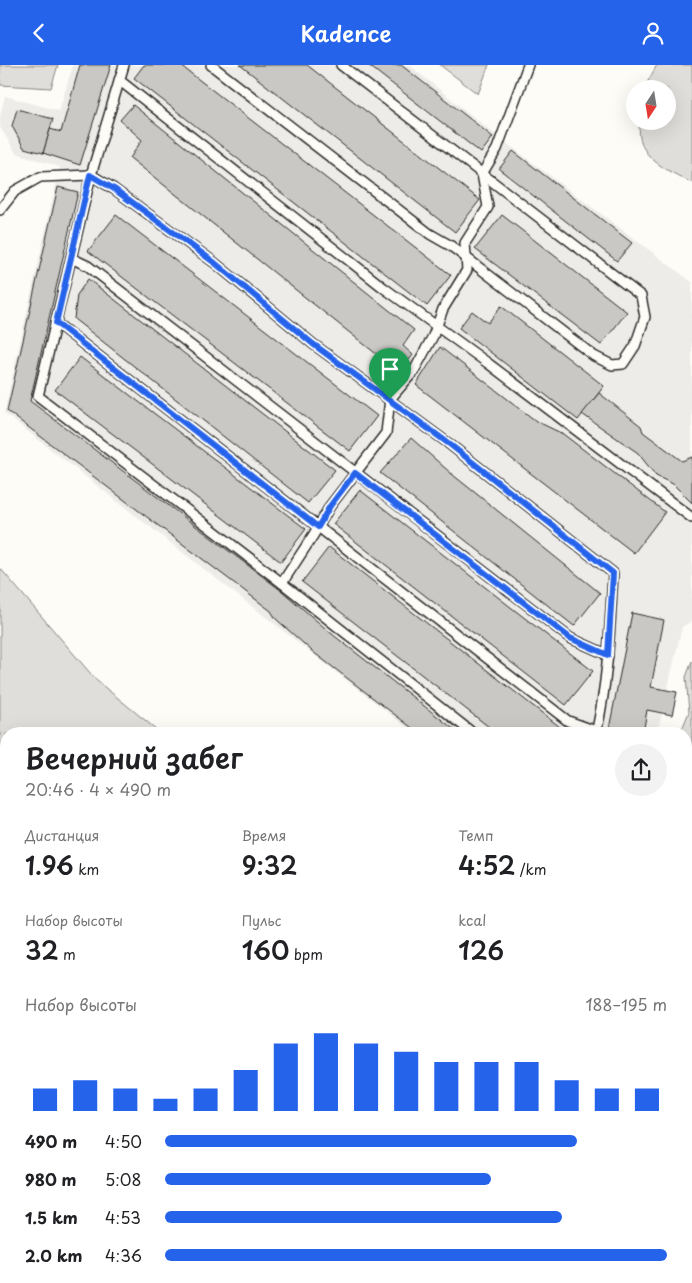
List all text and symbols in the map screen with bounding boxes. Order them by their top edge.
text: Kadence [300,16,392,49]
icon: back [25,19,53,47]
icon: person [639,19,667,47]
north arrow [626,80,676,130]
map controls [626,80,676,130]
pin [369,348,411,399]
icon: arrive [376,355,404,383]
text: Вечерний забег [25,736,243,779]
button: share [615,744,667,796]
text: 20:46 · 4 × 490 m [25,777,171,801]
text: Дистанция [25,825,99,846]
text: Время [242,825,286,846]
text: Темп [458,825,494,846]
text: 1.96 [25,846,74,884]
text: 9:32 [242,846,297,884]
text: 4:52 [458,846,515,884]
text: km [74,859,99,880]
text: /km [515,859,547,880]
text: Набор высоты [25,910,123,931]
text: Пульс [242,910,281,931]
text: kcal [458,910,486,931]
text: 32 [25,931,59,969]
text: 160 [242,931,289,969]
text: 126 [458,931,504,969]
text: m [59,944,76,965]
text: bpm [289,944,323,965]
text: Набор высоты [25,992,137,1016]
text: 188–195 m [585,992,667,1016]
text: 490 m [25,1129,77,1153]
text: 4:50 [105,1129,142,1153]
text: 980 m [25,1167,77,1191]
text: 5:08 [105,1167,142,1191]
text: 1.5 km [25,1205,78,1229]
text: 4:53 [105,1205,141,1229]
text: 2.0 km [25,1243,82,1267]
text: 4:36 [105,1243,142,1267]

